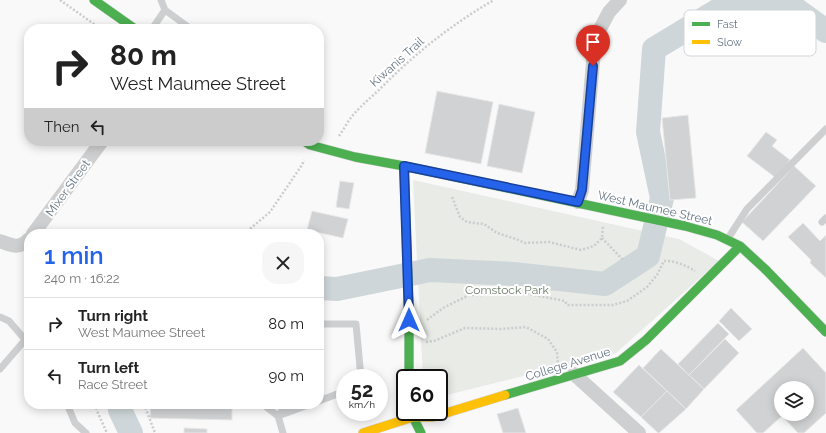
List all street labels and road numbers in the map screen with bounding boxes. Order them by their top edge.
street label: Kiwanis Trail [367,34,427,90]
street label: Mixer Street [43,157,93,219]
street label: West Maumee Street [596,188,714,228]
street label: College Avenue [524,344,612,384]

